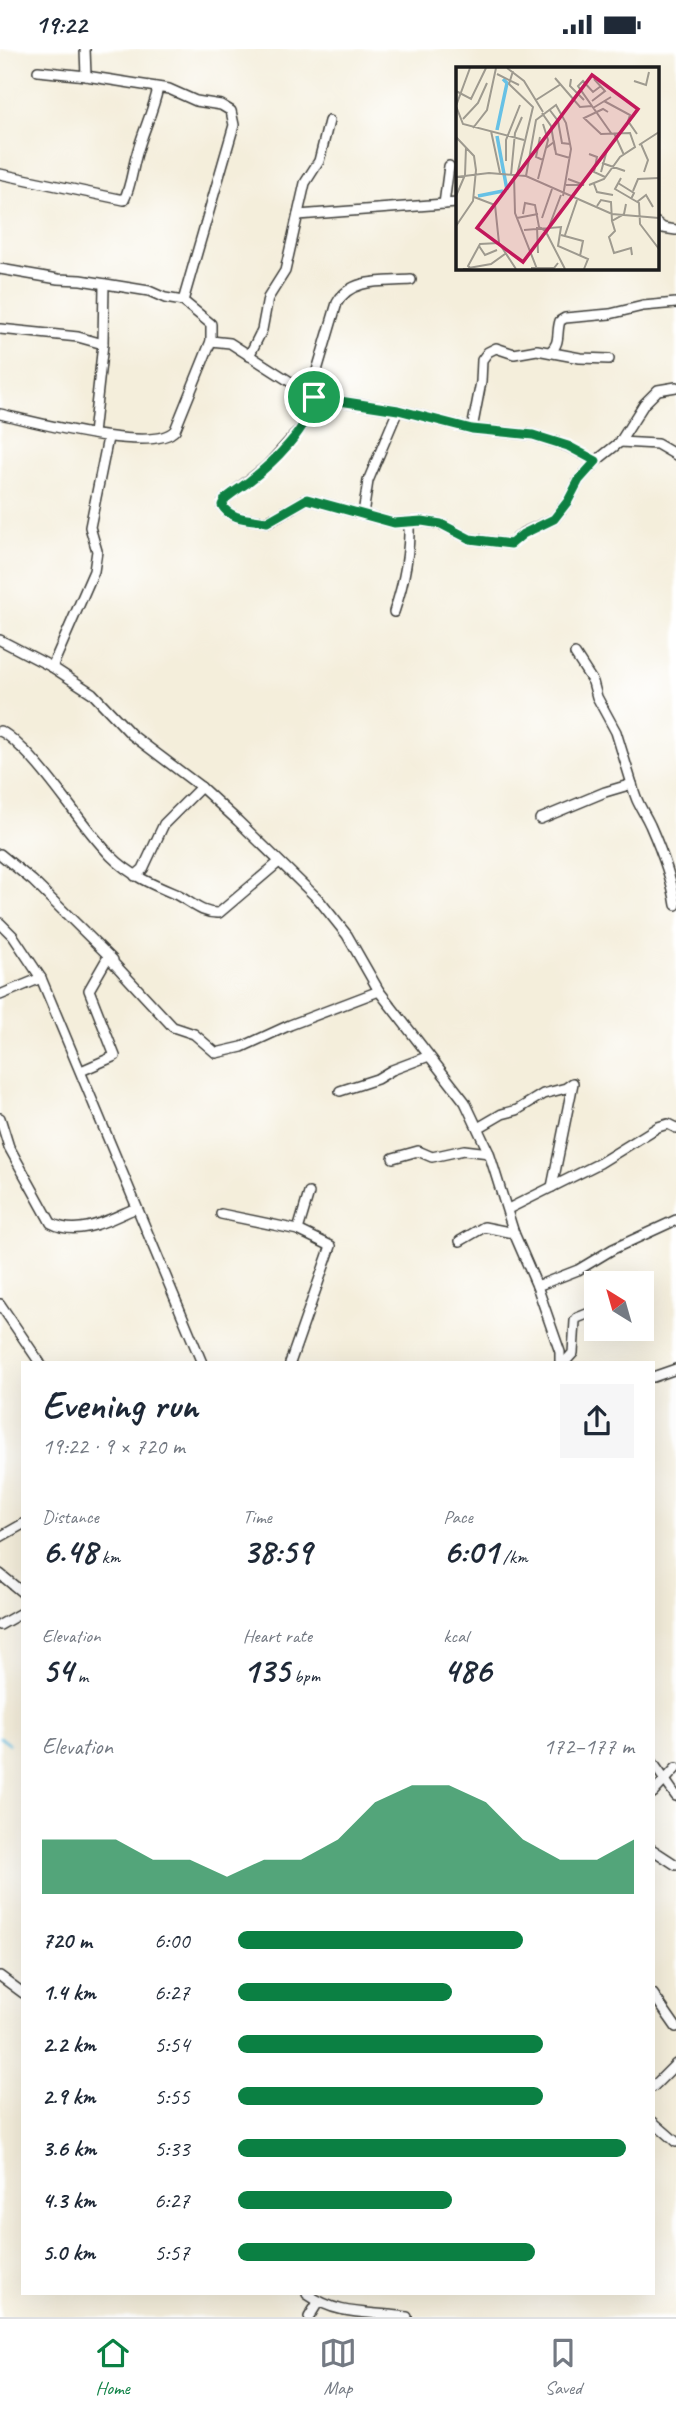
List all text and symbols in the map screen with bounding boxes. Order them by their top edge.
text: 19:22 [35,8,87,41]
inset map [456,67,658,269]
pin [284,367,344,427]
icon: arrive [295,378,333,416]
north arrow [584,1271,654,1341]
map controls [584,1271,654,1341]
text: Evening run [42,1382,198,1429]
button: share [560,1384,634,1458]
text: 19:22 · 9 × 720 m [42,1432,185,1461]
text: Distance [42,1505,99,1529]
text: Time [243,1505,272,1529]
text: Pace [443,1505,473,1529]
text: 6.48 [42,1529,97,1574]
text: 38:59 [243,1529,312,1574]
text: 6:01 [443,1529,498,1574]
text: km [97,1545,120,1569]
text: /km [498,1545,528,1569]
text: Elevation [42,1624,100,1648]
text: Heart rate [243,1624,312,1648]
text: kcal [443,1624,468,1648]
text: 54 [42,1648,73,1693]
text: 135 [243,1648,289,1693]
text: 486 [443,1648,491,1693]
text: m [73,1664,88,1688]
text: bpm [289,1664,320,1688]
text: Elevation [42,1732,113,1761]
text: 172–177 m [543,1732,634,1761]
text: 720 m [42,1926,92,1955]
text: 6:00 [154,1926,190,1955]
text: 1.4 km [42,1978,96,2007]
text: 6:27 [154,1978,190,2007]
text: 2.2 km [42,2030,96,2059]
text: 5:54 [154,2030,190,2059]
text: 2.9 km [42,2082,95,2111]
text: 5:55 [154,2082,190,2111]
text: 3.6 km [42,2134,96,2163]
text: 5:33 [154,2134,190,2163]
text: 4.3 km [42,2186,96,2215]
text: 6:27 [154,2186,190,2215]
text: 5.0 km [42,2238,95,2267]
text: 5:57 [154,2238,190,2267]
tab: Home [94,2334,132,2400]
tab: Map [319,2334,357,2400]
tab: Saved [544,2334,582,2400]

